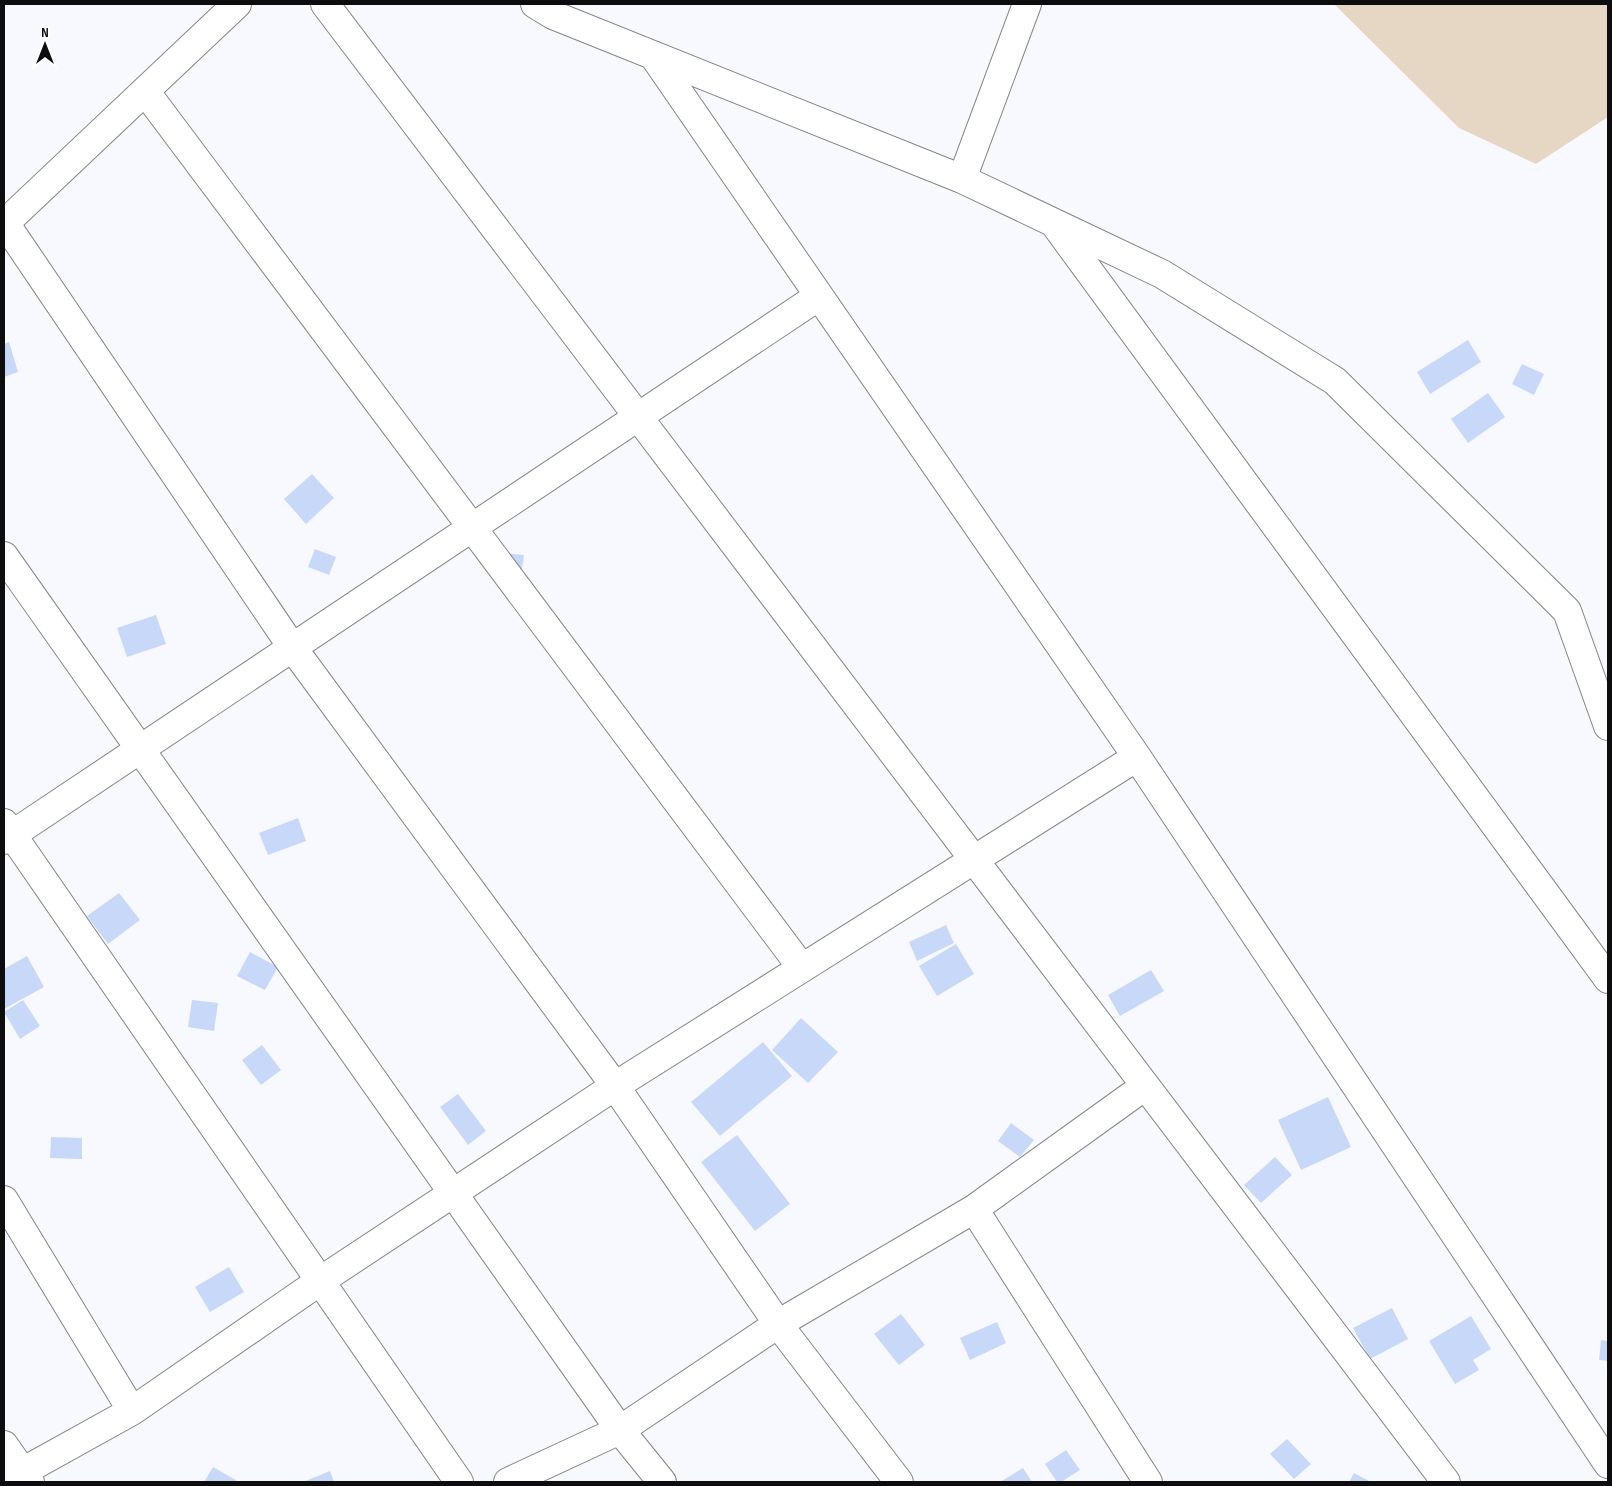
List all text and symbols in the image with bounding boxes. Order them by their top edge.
north arrow [20,20,70,70]
text: N [41,24,49,41]

